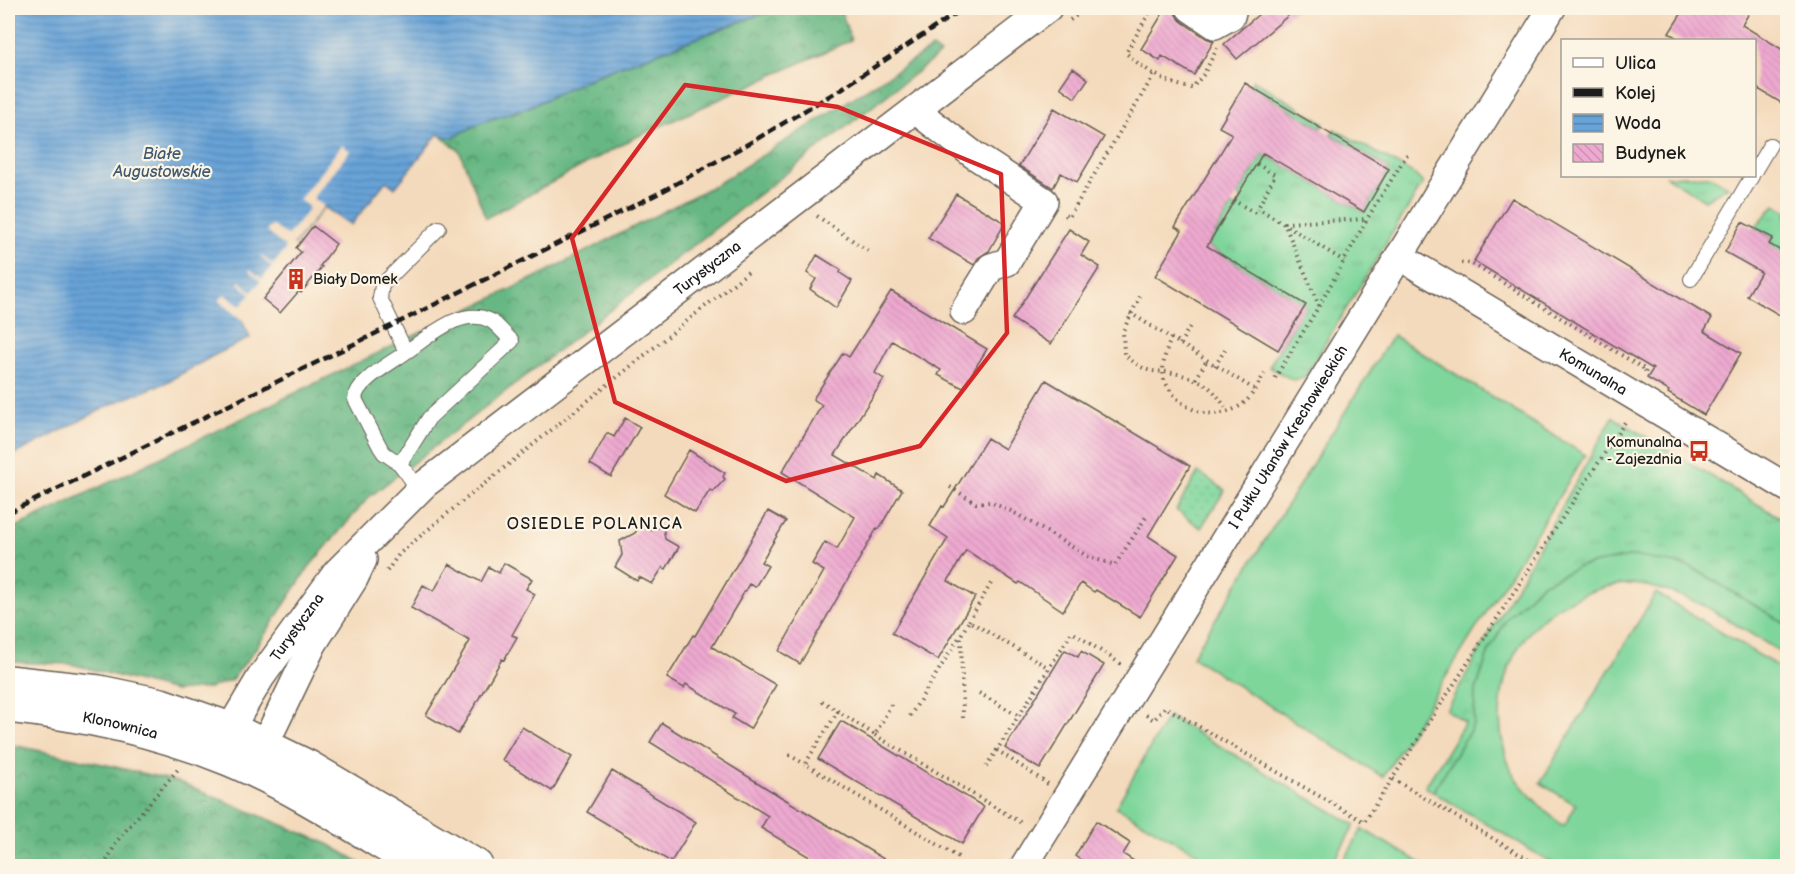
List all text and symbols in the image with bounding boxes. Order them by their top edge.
legend [1561,39,1756,177]
text: Ulica [1615,53,1656,74]
text: Kolej [1615,83,1655,104]
text: Woda [1615,113,1661,134]
text: Budynek [1615,143,1686,164]
water label: Białe Augustowskie [112,145,211,182]
street label: Turystyczna [670,237,745,300]
building icon: Biały Domek [284,267,308,291]
place label: Biały Domek [313,270,398,289]
street label: I Pułku Ułanów Krechowieckich [1225,342,1352,532]
street label: Komunalna [1555,345,1630,400]
place label: Komunalna - Zajezdnia [1606,433,1682,469]
bus stop icon: Komunalna - Zajezdnia [1687,439,1711,463]
district label: OSIEDLE POLANICA [507,515,683,534]
street label: Turystyczna [266,590,328,665]
street label: Klonownica [81,708,160,744]

